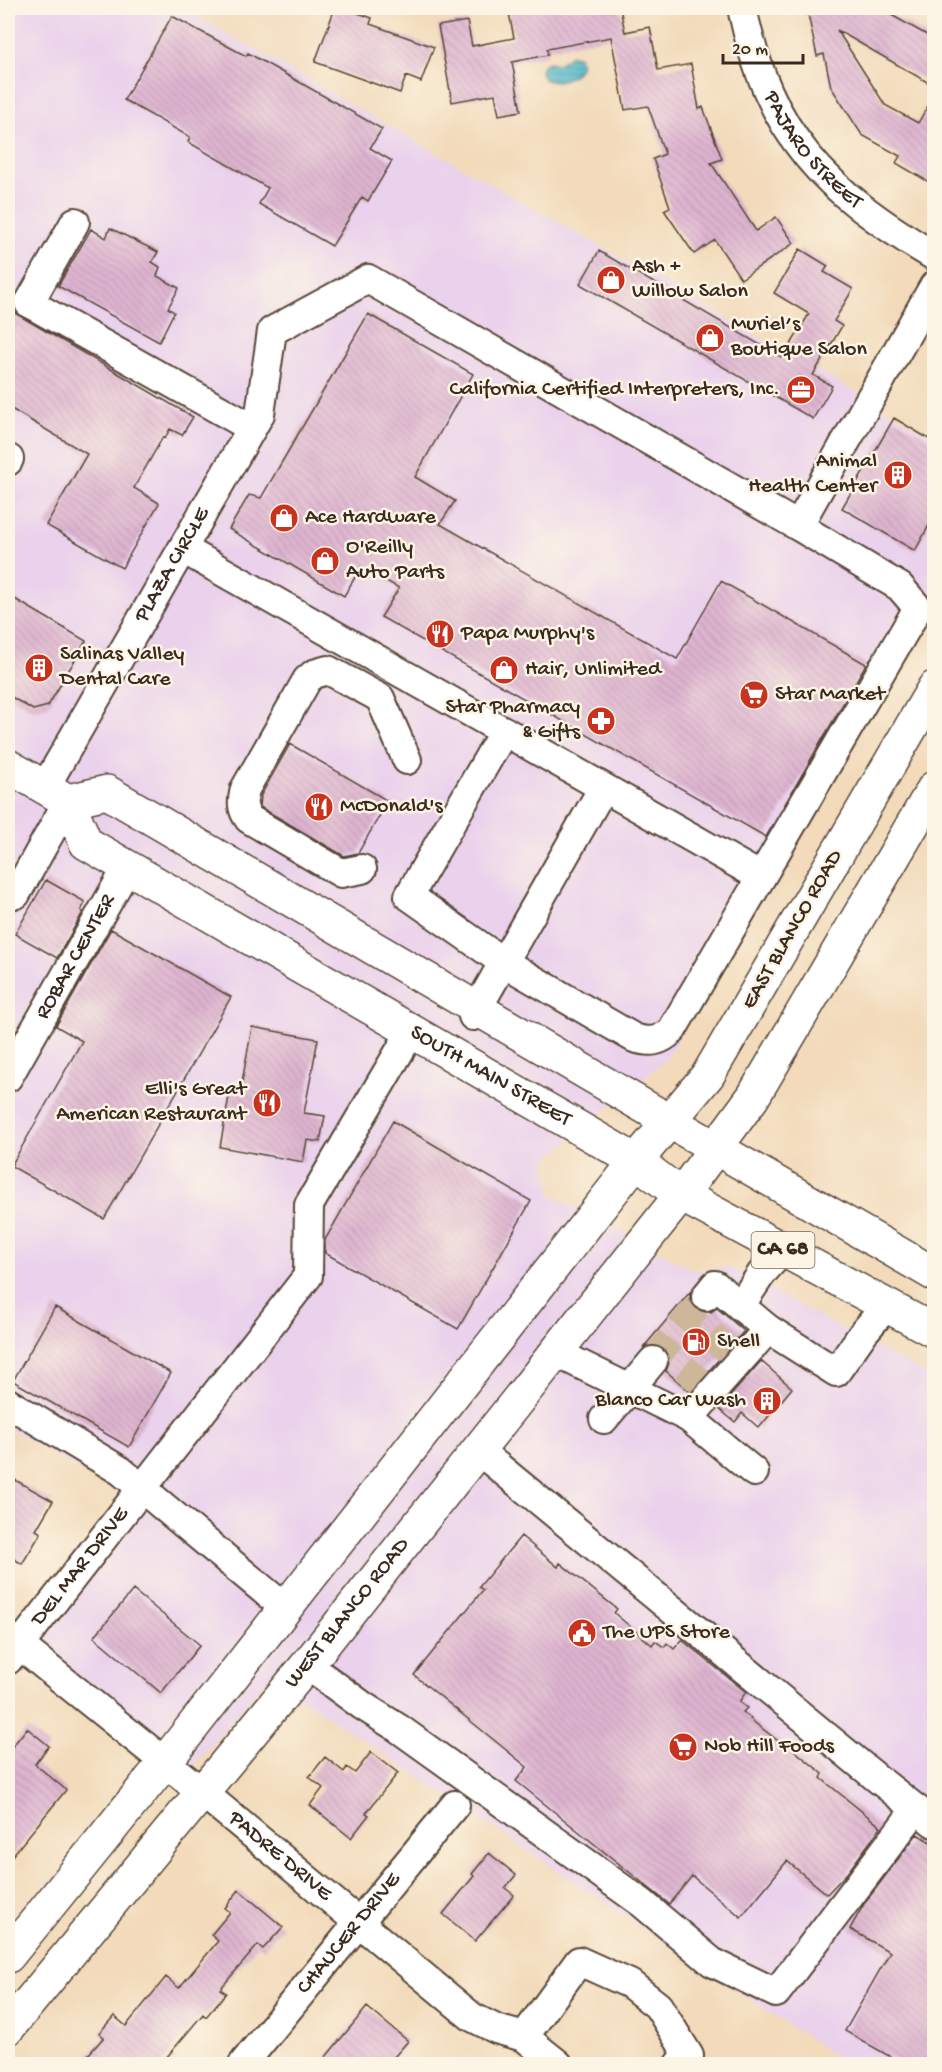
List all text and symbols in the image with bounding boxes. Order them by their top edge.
scale bar [723,27,802,65]
text: 20 m [732,40,768,61]
street label: PAJARO STREET [756,86,868,217]
place label: Ash + Willow Salon [632,254,749,305]
shop icon: Ash + Willow Salon [595,264,627,296]
place label: Muriel’s Boutique Salon [730,312,867,363]
shop icon: Muriel’s Boutique Salon [694,322,726,354]
office icon: California Certified Interpreters, Inc. [785,374,817,406]
place label: California Certified Interpreters, Inc. [450,377,780,403]
place label: Animal Health Center [748,449,879,500]
building icon: Animal Health Center [882,459,914,491]
street label: PLAZA CIRCLE [129,502,217,628]
shop icon: Ace Hardware [268,502,300,534]
place label: Ace Hardware [305,505,437,531]
place label: O'Reilly Auto Parts [346,535,445,586]
shop icon: O'Reilly Auto Parts [309,545,341,577]
restaurant icon: Papa Murphy's [424,618,456,650]
place label: Papa Murphy's [460,621,595,647]
place label: Salinas Valley Dental Care [58,642,185,693]
building icon: Salinas Valley Dental Care [23,652,55,684]
shop icon: Hair, Unlimited [488,654,520,686]
place label: Hair, Unlimited [525,657,663,683]
supermarket icon: Star Market [738,679,770,711]
place label: Star Market [775,682,887,708]
place label: Star Pharmacy & Gifts [446,695,581,746]
pharmacy icon: Star Pharmacy & Gifts [585,705,617,737]
restaurant icon: McDonald's [303,791,335,823]
place label: McDonald's [340,794,443,820]
street label: EAST BLANCO ROAD [737,845,850,1014]
street label: ROBAR CENTER [30,889,123,1024]
street label: SOUTH MAIN STREET [405,1020,577,1134]
place label: Elli's Great American Restaurant [56,1077,248,1128]
restaurant icon: Elli's Great American Restaurant [251,1087,283,1119]
road number: CA 68 [752,1232,814,1268]
fuel station icon: Shell [680,1326,712,1358]
place label: Shell [717,1329,760,1355]
building icon: Blanco Car Wash [751,1385,783,1417]
place label: Blanco Car Wash [594,1388,746,1414]
street label: DEL MAR DRIVE [25,1501,136,1633]
street label: WEST BLANCO ROAD [280,1532,416,1694]
public building icon: The UPS Store [566,1617,598,1649]
place label: The UPS Store [601,1620,730,1646]
supermarket icon: Nob Hill Foods [667,1731,699,1763]
place label: Nob Hill Foods [704,1734,835,1760]
street label: PADRE DRIVE [222,1805,338,1908]
street label: CHAUCER DRIVE [292,1867,408,2000]

